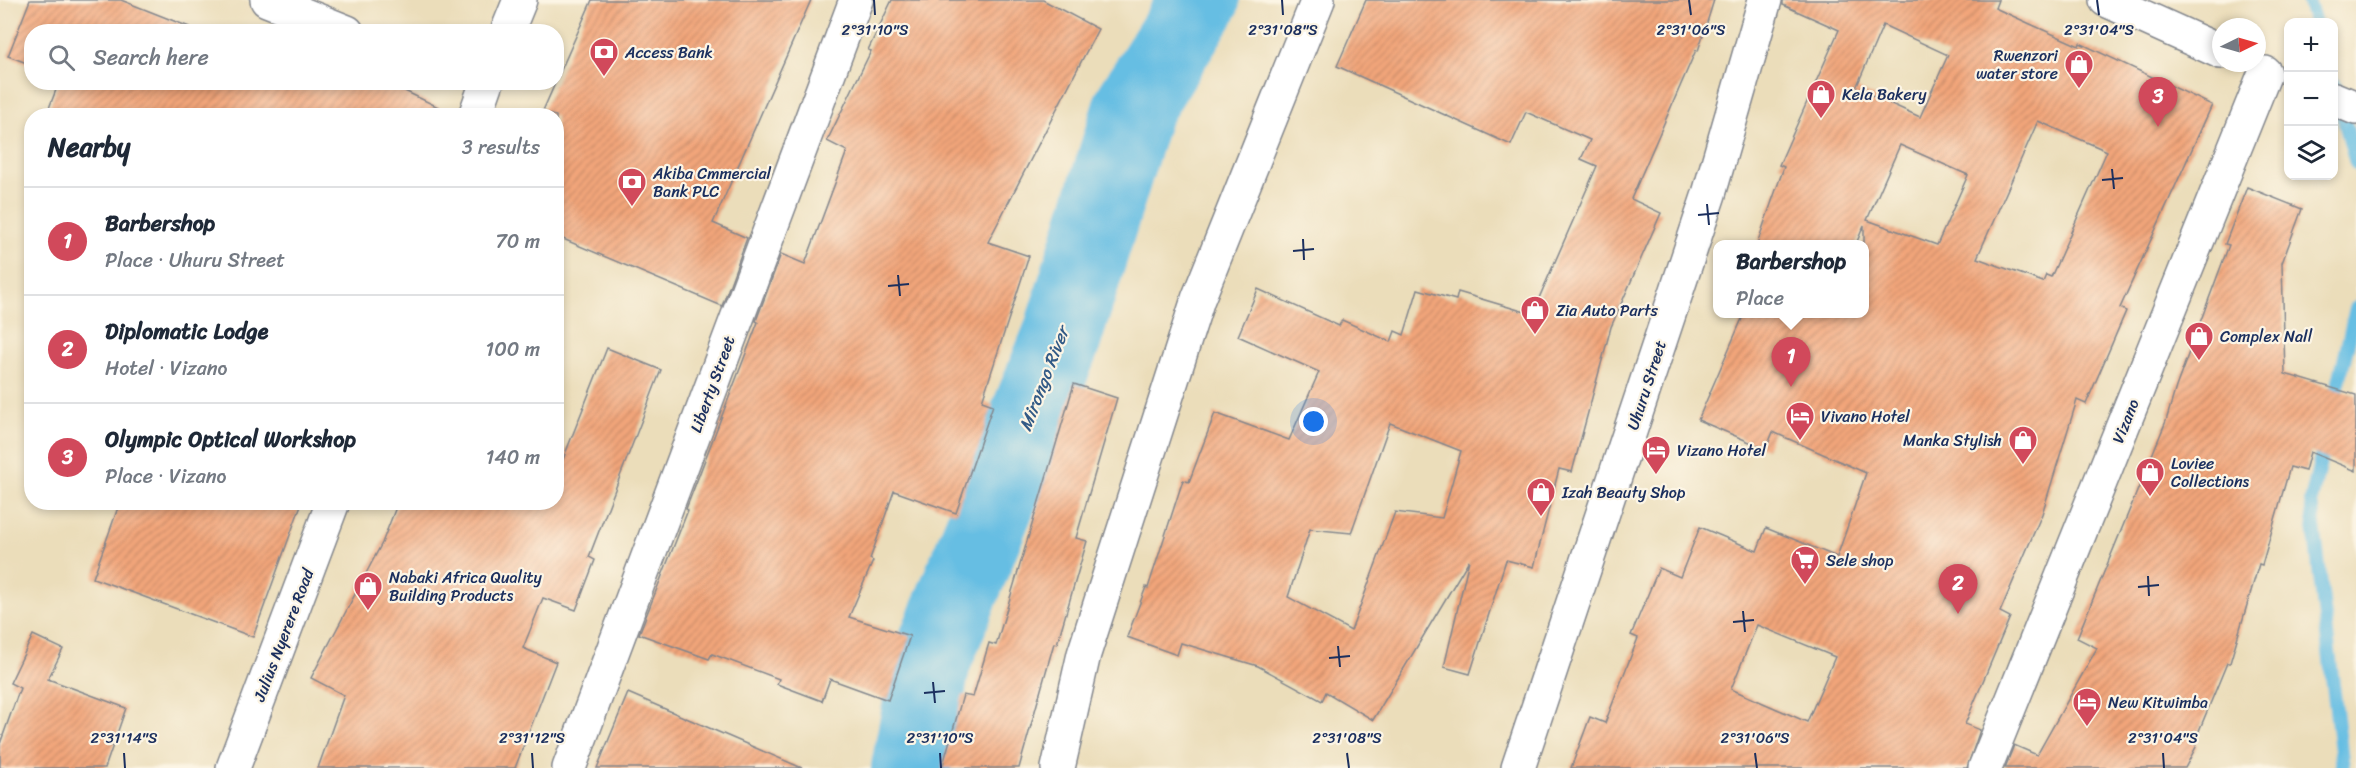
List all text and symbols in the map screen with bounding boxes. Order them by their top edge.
text: 2°31'10"S [842,17,909,43]
text: 2°31'08"S [1248,17,1318,43]
text: 2°31'06"S [1657,17,1726,43]
text: 2°31'04"S [2064,17,2134,43]
north arrow [2212,18,2266,72]
map controls [2284,18,2338,180]
button: + [2284,18,2338,72]
search box [24,24,564,90]
bank icon: Access Bank [588,36,620,78]
text: Search here [93,38,209,77]
place label: Access Bank [624,38,713,67]
icon: search [45,41,78,74]
place label: Rwenzori water store [1976,41,2059,88]
shop icon: Rwenzori water store [2063,48,2095,90]
button: − [2284,72,2338,126]
shop icon: Kela Bakery [1805,78,1837,120]
pin: 3 [2138,78,2178,127]
place label: Kela Bakery [1842,80,1927,109]
text: Nearby [48,124,130,170]
button: layers [2284,126,2338,180]
text: 3 results [462,130,540,165]
place label: Akiba Cmmercial Bank PLC [652,159,771,206]
bank icon: Akiba Cmmercial Bank PLC [616,166,648,208]
text: Barbershop [105,204,215,243]
text: 1 [63,224,72,259]
text: 70 m [495,224,540,259]
popup [1713,240,1869,318]
text: Barbershop [1736,242,1846,281]
text: Place · Uhuru Street [105,243,285,278]
text: Place [1736,281,1784,316]
shop icon: Zia Auto Parts [1519,294,1551,336]
place label: Zia Auto Parts [1556,296,1658,325]
text: Diplomatic Lodge [105,312,268,351]
water label: Mirongo River [1009,319,1080,436]
shop icon: Complex Nall [2183,320,2215,362]
place label: Complex Nall [2220,322,2313,351]
text: 2 [62,332,73,367]
text: 100 m [486,332,540,367]
street label: Liberty Street [682,332,743,437]
street label: Uhuru Street [1618,337,1675,434]
pin: 1 [1772,338,1810,387]
text: Hotel · Vizano [105,351,227,386]
street label: Vizano [2103,394,2148,448]
hotel icon: Vivano Hotel [1784,400,1816,442]
place label: Vivano Hotel [1821,402,1910,431]
your location [1299,407,1328,436]
text: Olympic Optical Workshop [105,420,356,459]
shop icon: Manka Stylish [2007,424,2039,466]
place label: Manka Stylish [1903,426,2002,455]
hotel icon: Vizano Hotel [1640,434,1672,476]
place label: Vizano Hotel [1677,436,1766,465]
text: 3 [62,440,73,475]
text: 140 m [486,440,540,475]
place label: Loviee Collections [2171,449,2250,496]
shop icon: Loviee Collections [2134,456,2166,498]
text: Place · Vizano [105,459,227,494]
shop icon: Izah Beauty Shop [1525,476,1557,518]
place label: Izah Beauty Shop [1561,478,1686,507]
supermarket icon: Sele shop [1789,544,1821,586]
place label: Sele shop [1826,546,1894,575]
street label: Julius Nyerere Road [244,563,323,707]
place label: Nabaki Africa Quality Building Products [389,563,543,610]
pin: 2 [1938,564,1978,614]
shop icon: Nabaki Africa Quality Building Products [352,570,384,612]
hotel icon: New Kitwimba [2071,686,2103,728]
place label: New Kitwimba [2108,688,2208,717]
text: 2°31'14"S [91,725,158,751]
text: 2°31'12"S [499,725,566,751]
text: 2°31'10"S [907,725,974,751]
text: 2°31'08"S [1312,725,1382,751]
text: 2°31'06"S [1721,725,1790,751]
text: 2°31'04"S [2128,725,2198,751]

